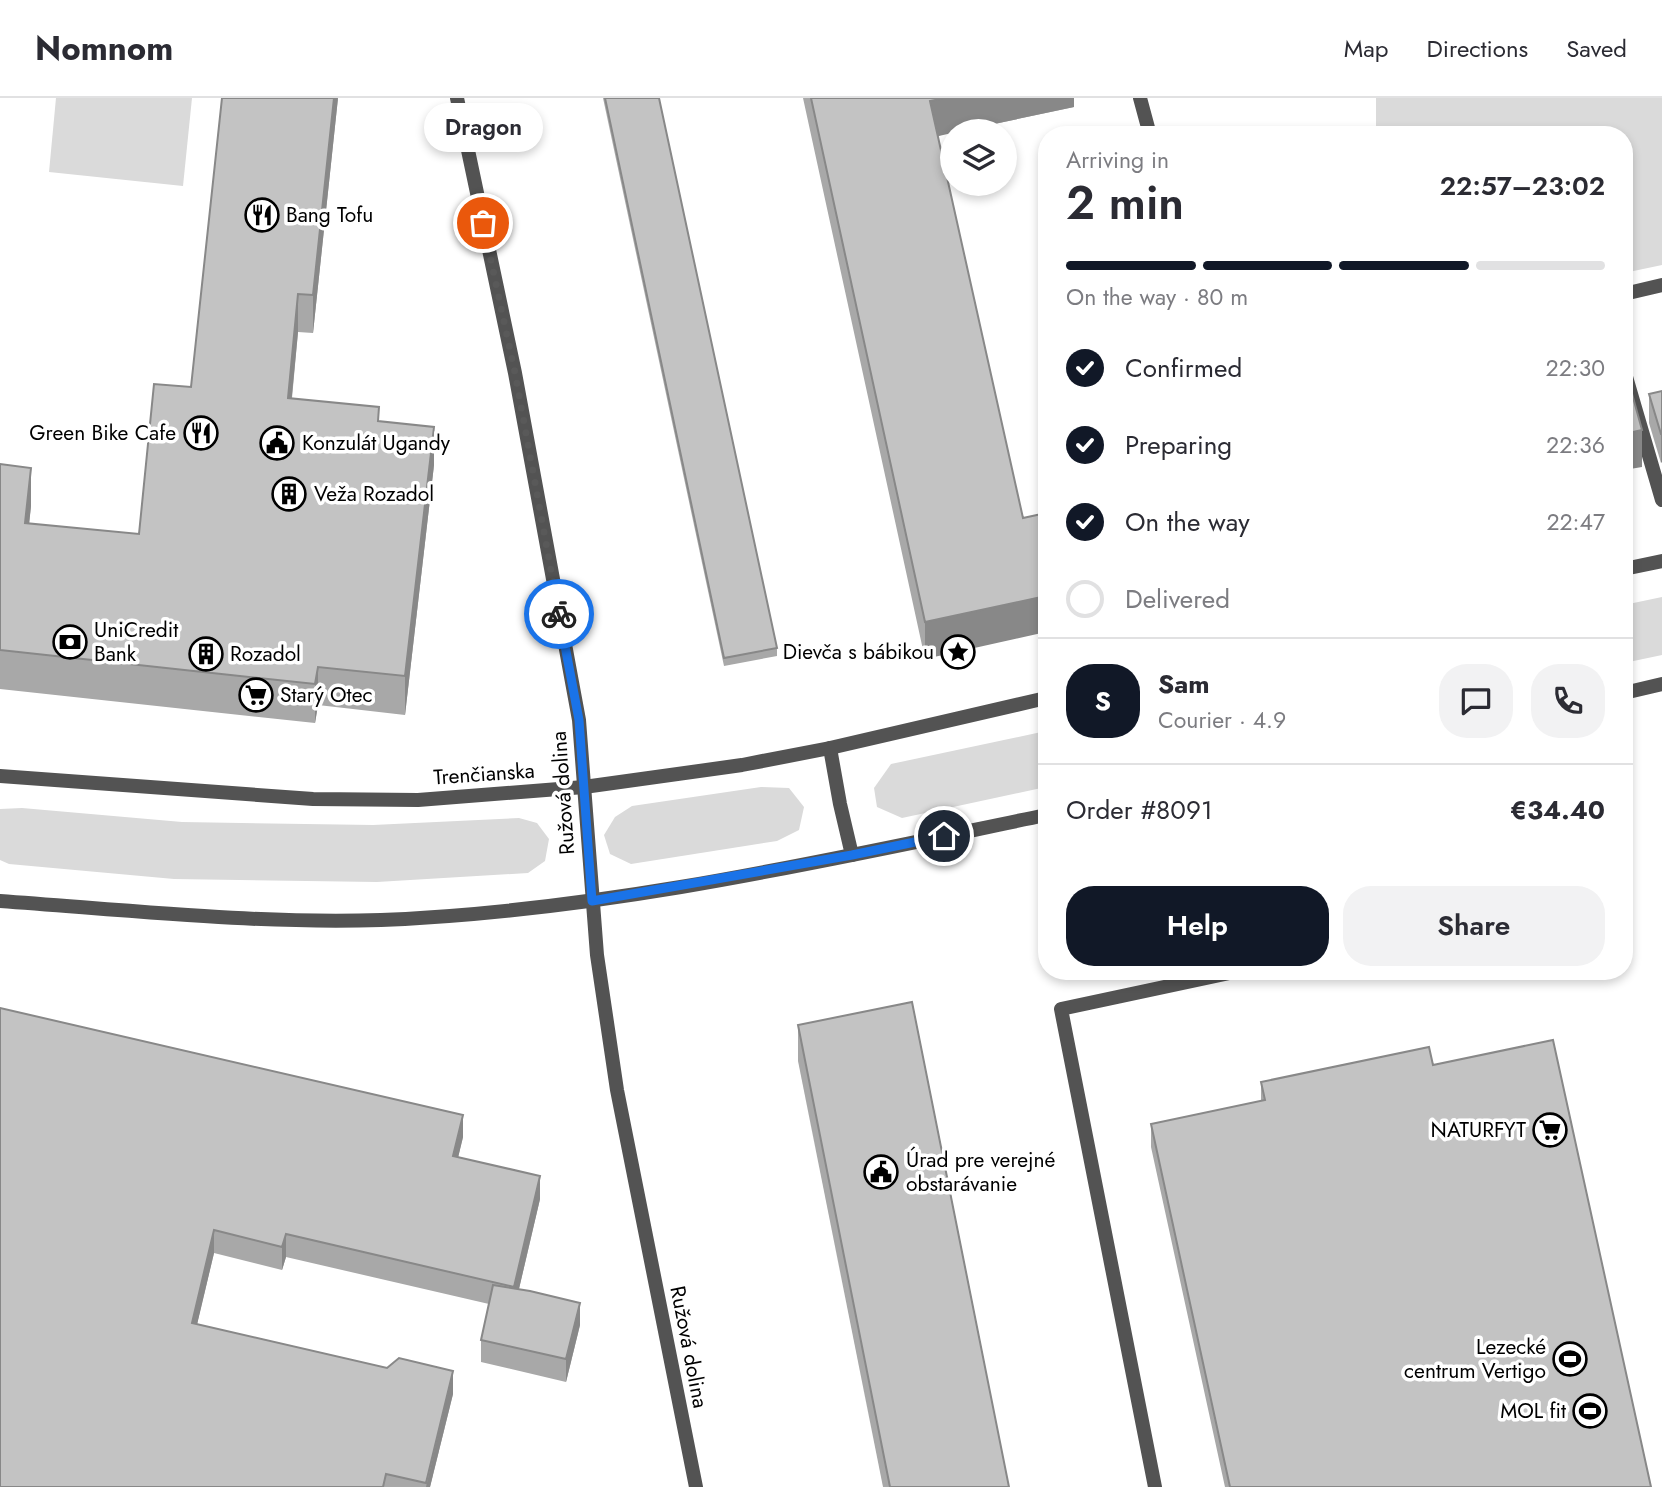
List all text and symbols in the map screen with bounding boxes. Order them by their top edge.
text: Nomnom [35,25,173,72]
text: Map [1344,31,1389,66]
text: Directions [1427,31,1528,66]
text: Saved [1566,31,1627,66]
callout: Dragon [424,104,542,153]
text: Dragon [445,110,522,144]
map controls [940,119,1017,196]
button: layers [940,119,1017,196]
text: Arriving in [1066,143,1169,177]
text: 22:57–23:02 [1440,167,1605,205]
text: 2 min [1066,170,1184,236]
pin [453,193,513,253]
restaurant icon: Bang Tofu [243,196,281,234]
place label: Bang Tofu [286,200,373,230]
icon: bag [464,204,502,242]
text: On the way · 80 m [1066,280,1248,314]
icon: check [1066,349,1104,387]
text: Confirmed [1125,349,1242,387]
text: 22:30 [1546,351,1605,385]
restaurant icon: Green Bike Cafe [182,414,220,452]
place label: Green Bike Cafe [29,418,176,448]
public building icon: Konzulát Ugandy [258,424,296,462]
icon: check [1066,426,1104,464]
text: Preparing [1125,426,1232,464]
place label: Konzulát Ugandy [302,428,451,458]
text: 22:36 [1546,428,1605,462]
building icon: Veža Rozadol [270,475,308,513]
place label: Veža Rozadol [314,479,434,509]
icon: check [1066,503,1104,541]
text: On the way [1125,503,1250,541]
text: 22:47 [1546,505,1605,539]
courier [524,579,594,649]
text: Delivered [1125,580,1230,618]
icon: bike [540,595,578,633]
place label: UniCredit Bank [94,615,178,669]
bank icon: UniCredit Bank [51,623,89,661]
place icon: Dievča s bábikou [939,633,977,671]
building icon: Rozadol [187,635,225,673]
place label: Dievča s bábikou [783,637,934,667]
place label: Rozadol [230,639,301,669]
button: chat [1439,664,1513,738]
button: phone [1531,664,1605,738]
text: Sam [1158,665,1210,703]
supermarket icon: Starý Otec [237,676,275,714]
place label: Starý Otec [280,680,373,710]
text: S [1095,682,1111,720]
text: Courier · 4.9 [1158,703,1286,737]
street label: Ružová dolina [544,730,582,856]
street label: Trenčianska [432,756,536,792]
text: Order #8091 [1066,791,1213,829]
text: €34.40 [1510,791,1605,829]
pin [914,806,974,866]
icon: home [925,817,963,855]
button: Help [1066,886,1329,966]
button: Share [1343,886,1605,966]
supermarket icon: NATURFYT [1531,1111,1569,1149]
place label: NATURFYT [1431,1115,1526,1145]
place label: Úrad pre verejné obstarávanie [906,1145,1055,1199]
public building icon: Úrad pre verejné obstarávanie [862,1153,900,1191]
street label: Ružová dolina [662,1283,716,1411]
place label: Lezecké centrum Vertigo [1404,1332,1546,1386]
sports icon: Lezecké centrum Vertigo [1551,1340,1589,1378]
sports icon: MOL fit [1571,1392,1609,1430]
place label: MOL fit [1500,1396,1566,1426]

